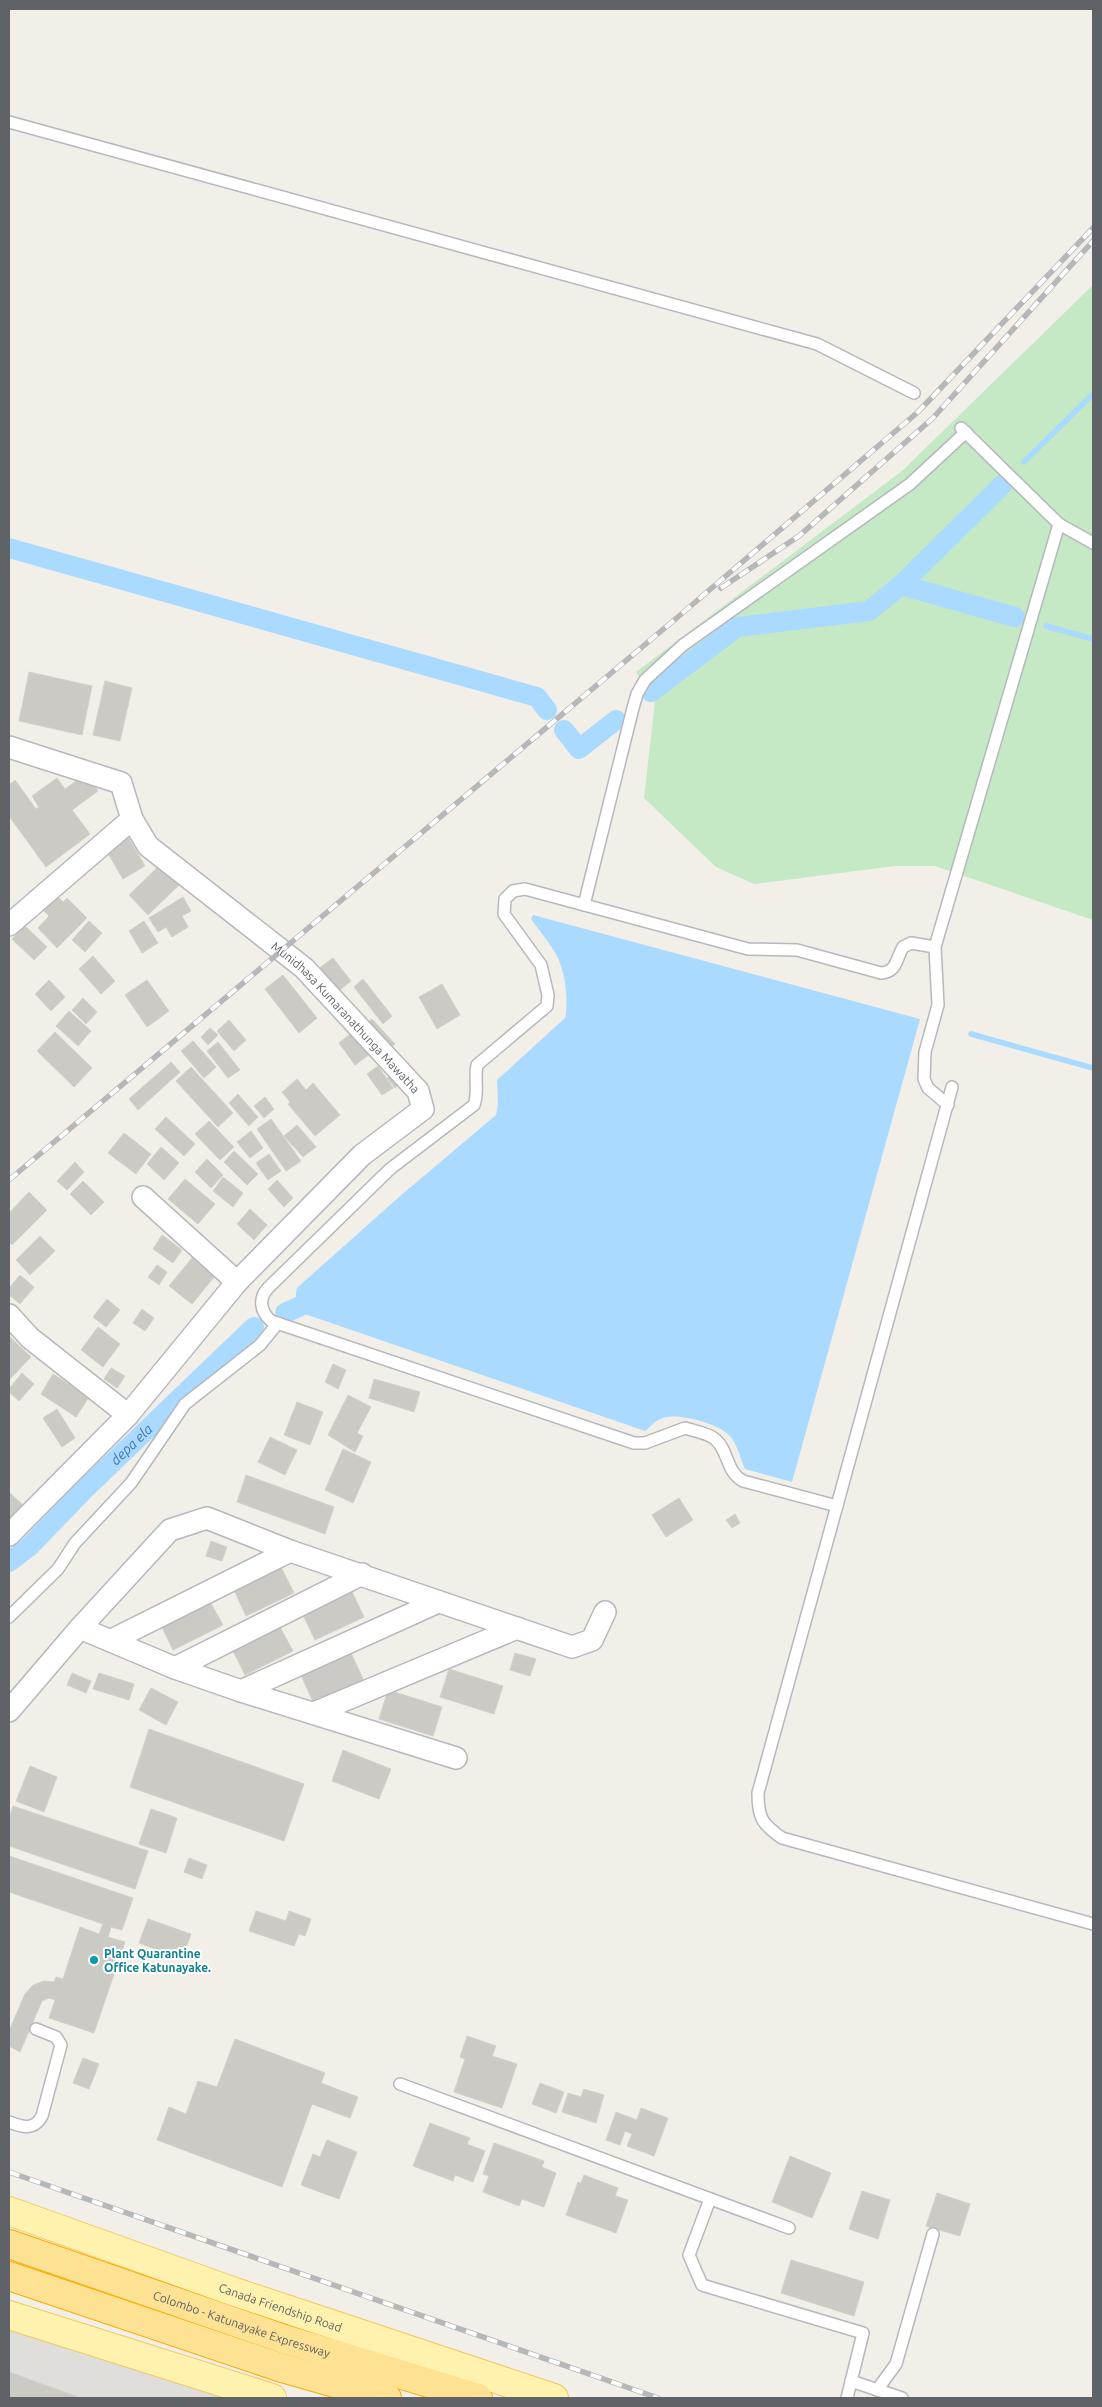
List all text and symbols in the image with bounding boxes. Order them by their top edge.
street label: Munidhasa Kumaranathunga Mawatha [269,939,423,1095]
water label: depa ela [107,1421,156,1468]
place label: Plant Quarantine Office Katunayake. [104,1947,211,1974]
marker: Plant Quarantine Office Katunayake. [88,1954,100,1966]
street label: Canada Friendship Road [217,2280,344,2334]
street label: Colombo - Katunayake Expressway [151,2288,332,2359]

